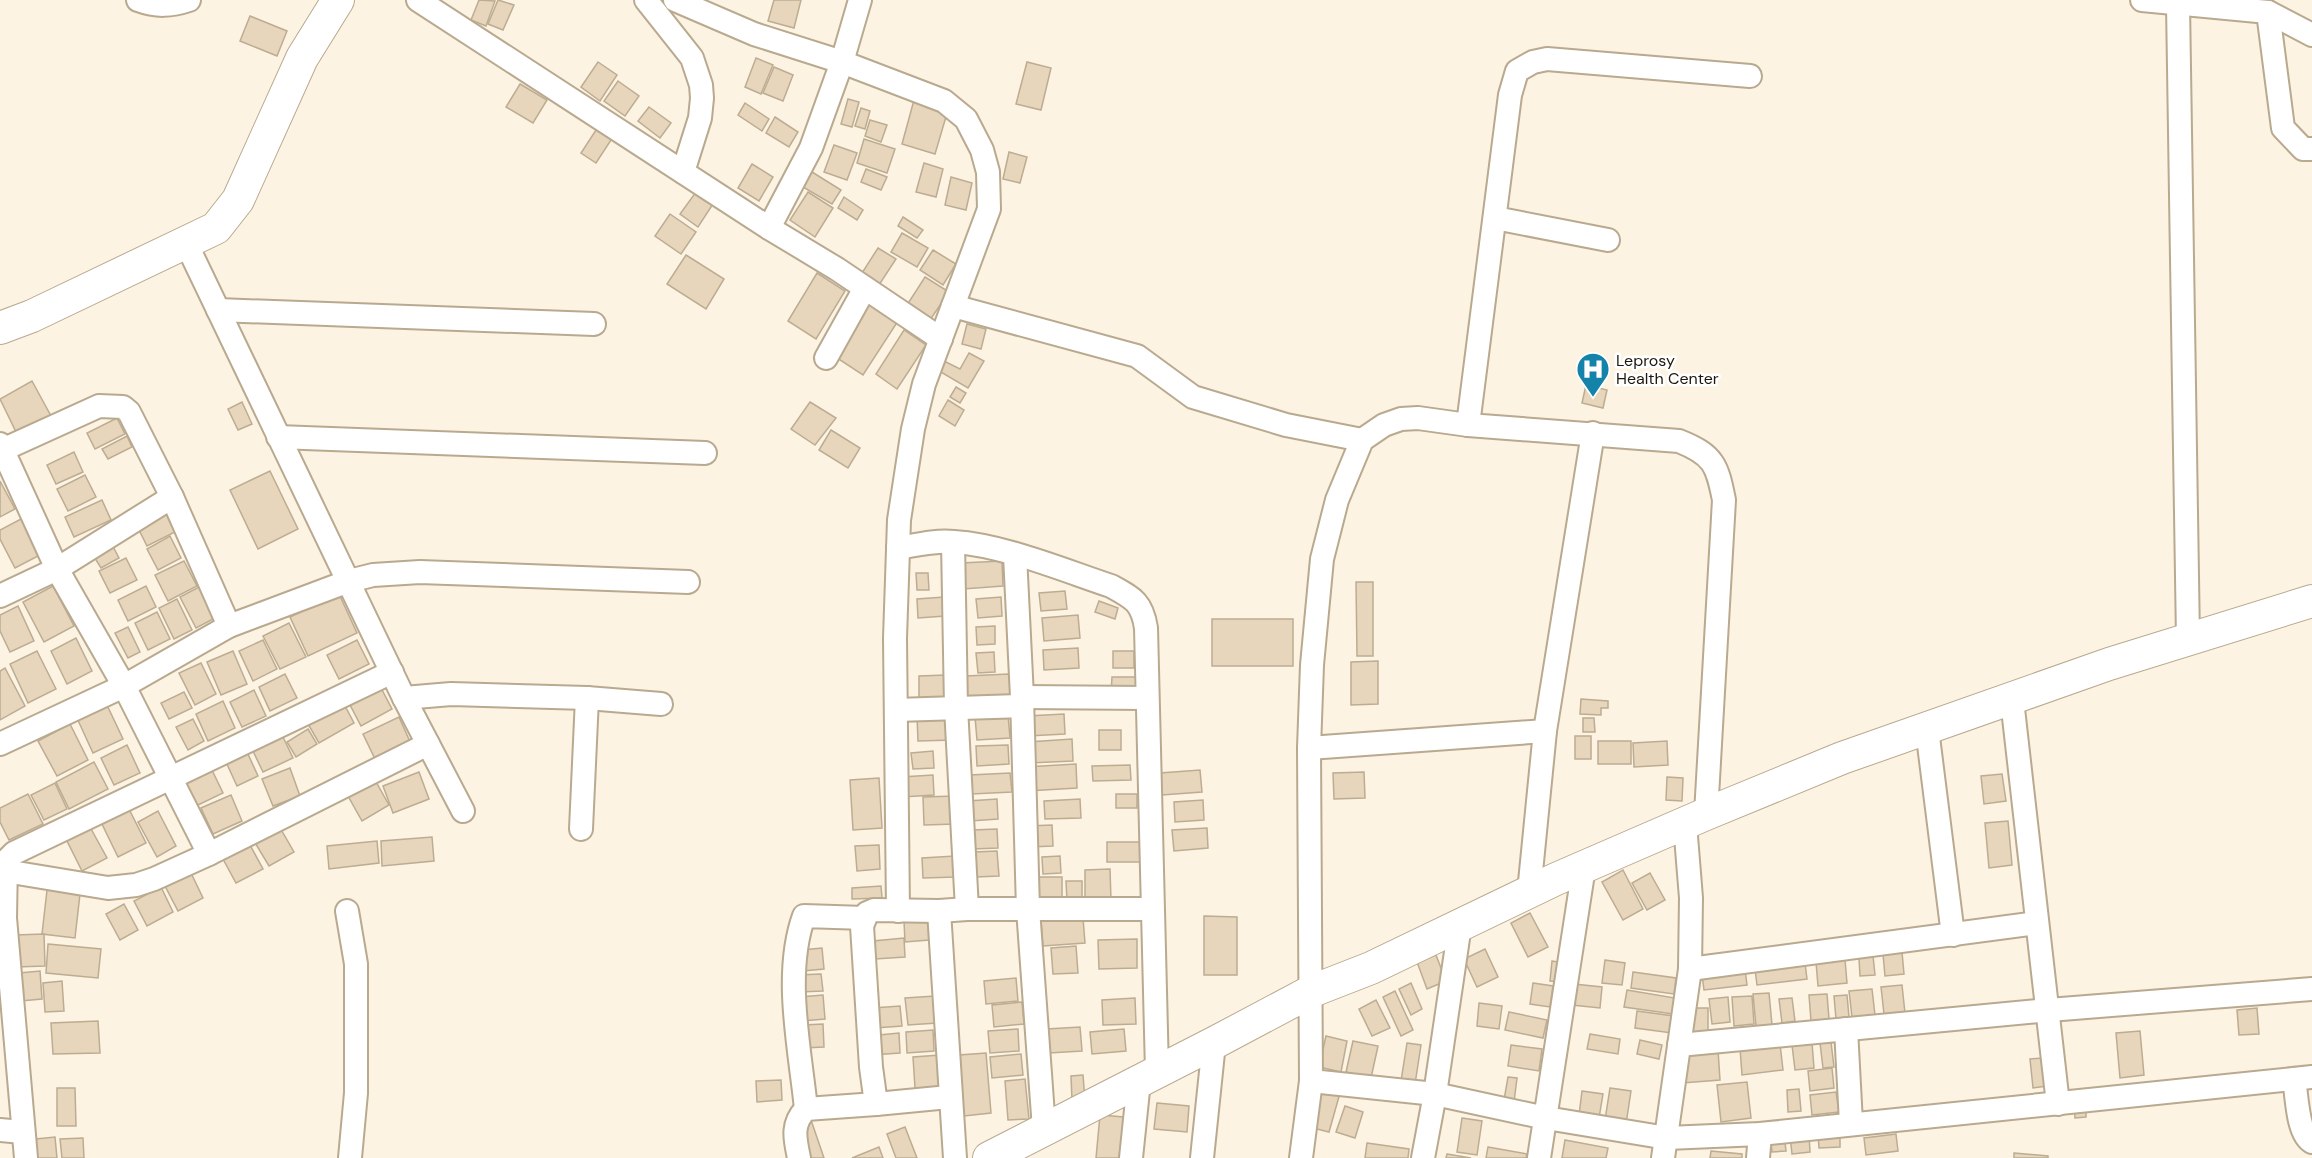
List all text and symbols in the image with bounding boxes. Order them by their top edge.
place label: Leprosy Health Center [1616,350,1719,389]
hospital icon: Leprosy Health Center [1575,351,1611,398]

